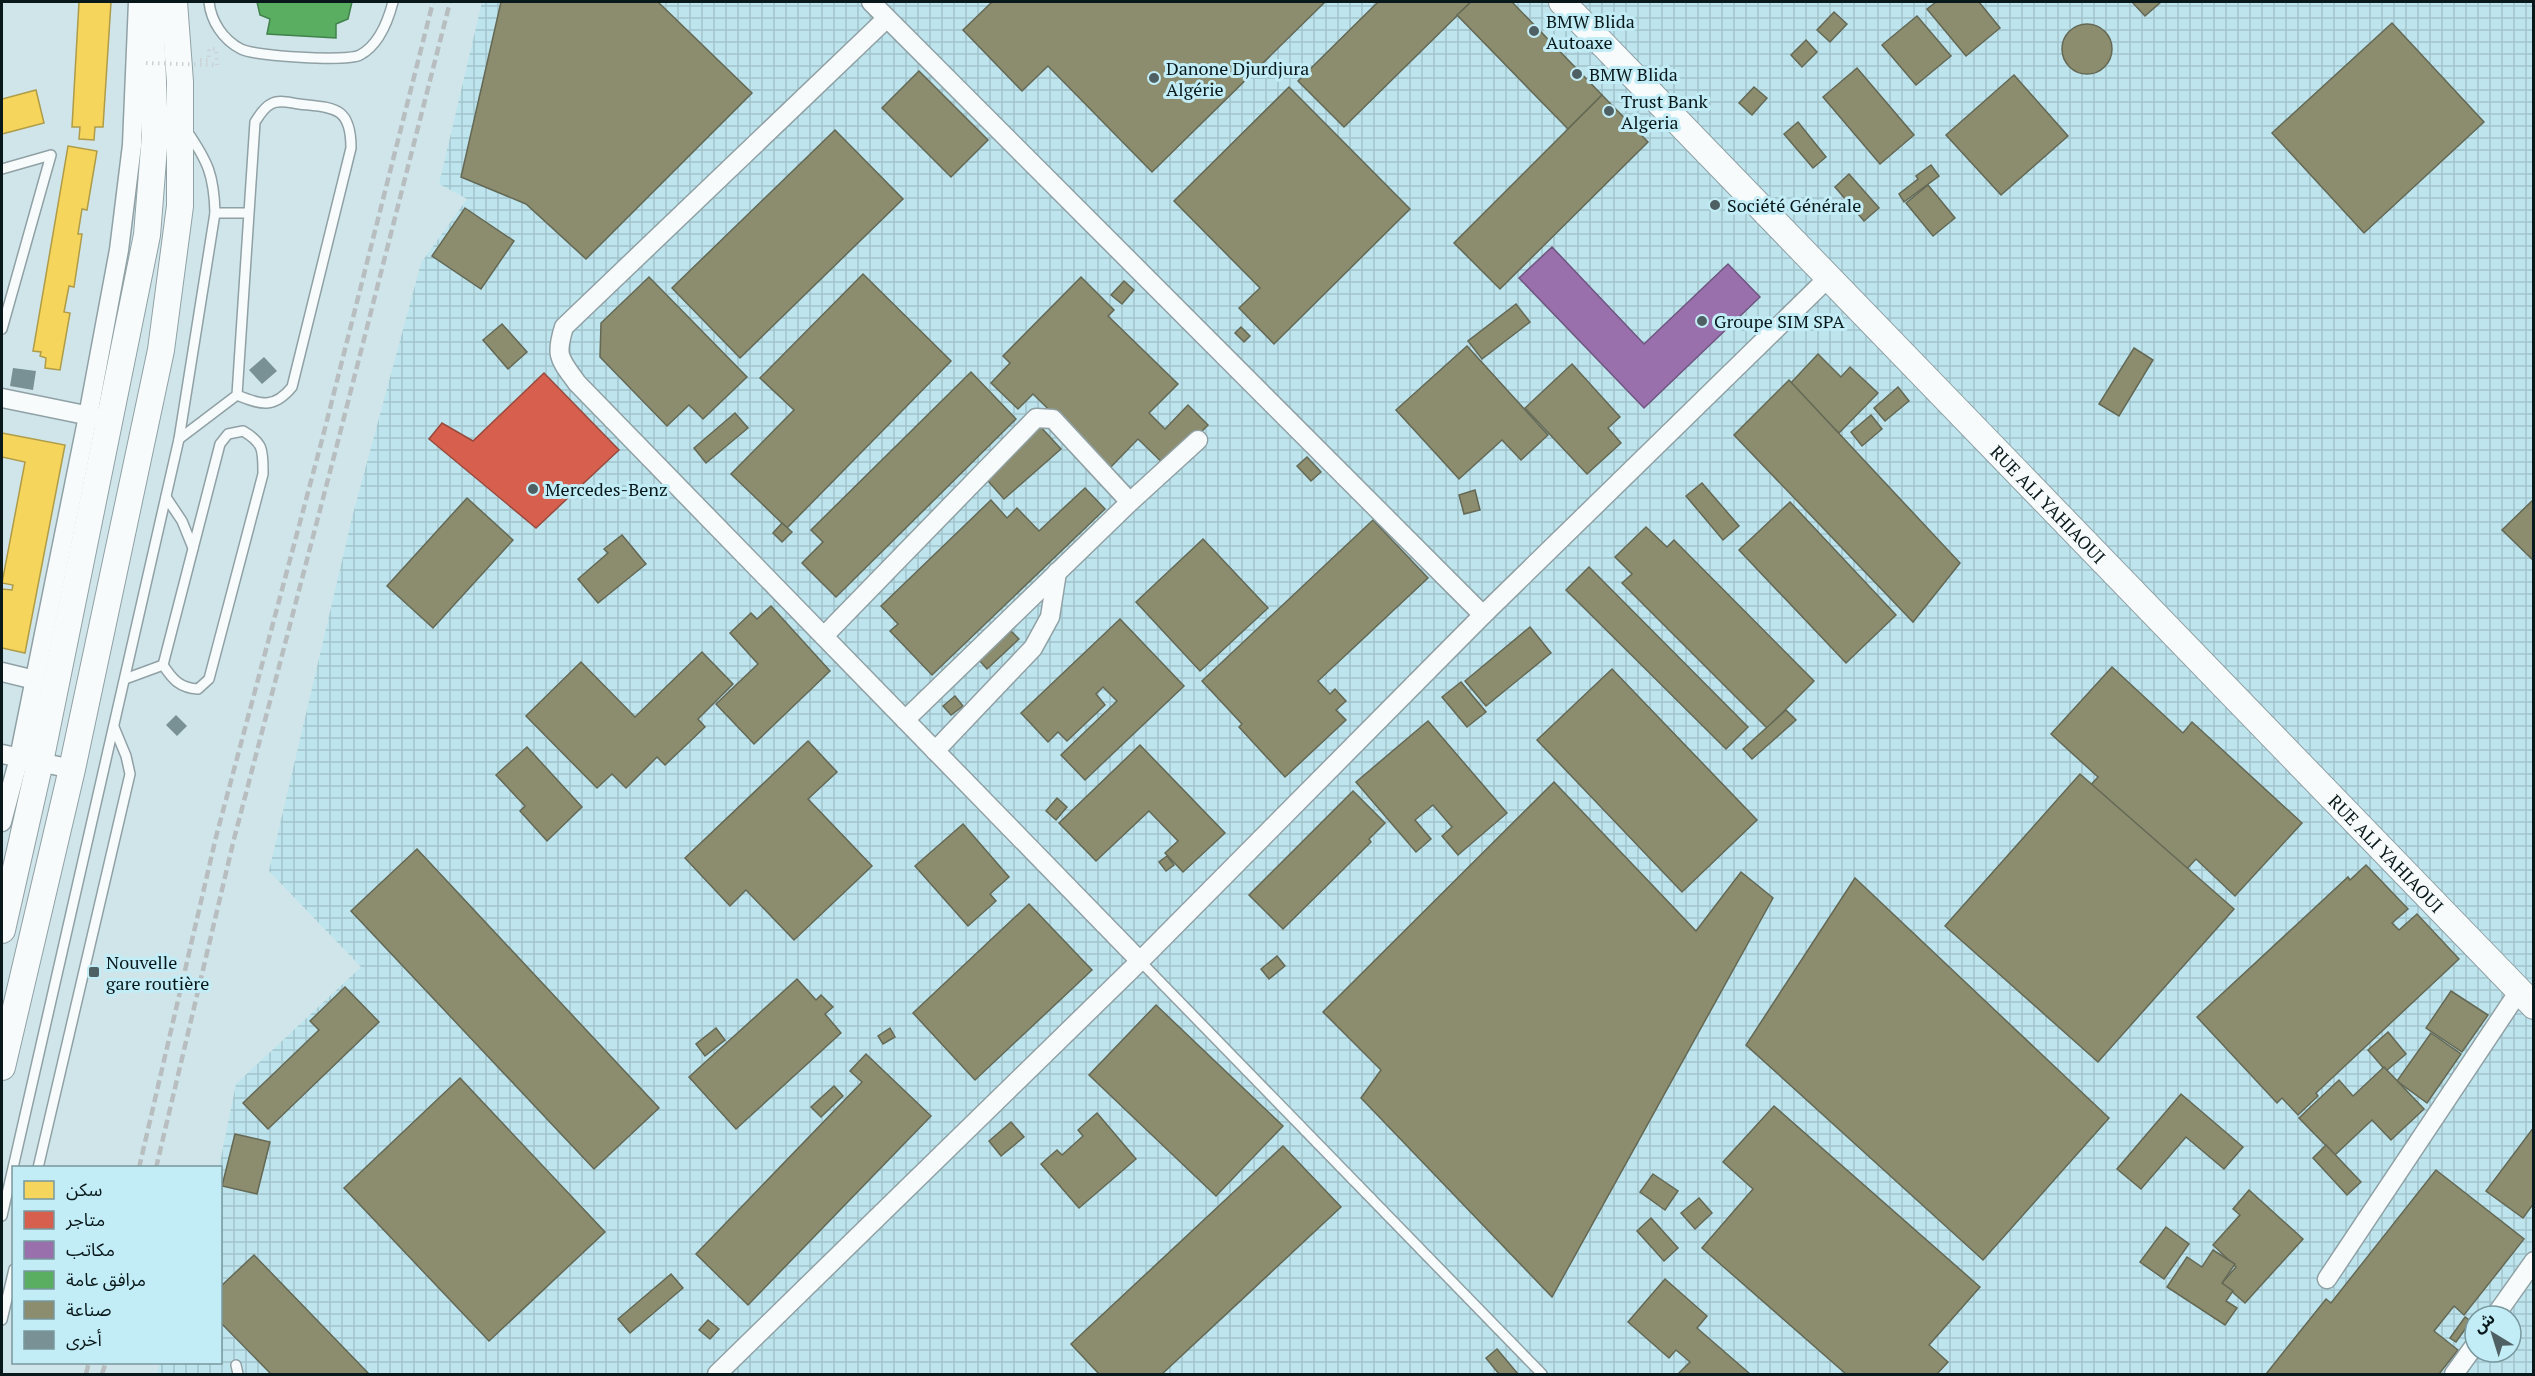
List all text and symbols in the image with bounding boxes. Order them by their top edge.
place label: BMW Blida Autoaxe [1546,9,1635,54]
marker: BMW Blida Autoaxe [1527,24,1541,38]
place label: Danone Djurdjura Algérie [1166,56,1309,101]
place label: BMW Blida [1589,62,1678,86]
marker: BMW Blida [1570,67,1584,81]
marker: Danone Djurdjura Algérie [1147,71,1161,85]
place label: Trust Bank Algeria [1621,89,1709,134]
marker: Trust Bank Algeria [1602,104,1616,118]
place label: Société Générale [1727,193,1861,217]
marker: Société Générale [1708,198,1722,212]
place label: Groupe SIM SPA [1714,309,1845,333]
marker: Groupe SIM SPA [1695,314,1709,328]
street label: RUE ALI YAHIAOUI [1985,440,2111,569]
place label: Mercedes-Benz [545,477,668,501]
marker: Mercedes-Benz [526,482,540,496]
street label: RUE ALI YAHIAOUI [2323,789,2449,918]
place label: Nouvelle gare routière [106,950,209,995]
marker: Nouvelle gare routière [87,965,101,979]
legend [12,1166,222,1364]
text: سكن [66,1177,102,1201]
text: متاجر [65,1207,105,1231]
text: مكاتب [66,1237,115,1261]
text: مرافق عامة [66,1267,146,1291]
text: صناعة [66,1297,111,1321]
north arrow [2463,1304,2523,1364]
text: ش [2468,1307,2499,1338]
text: أخرى [66,1327,102,1351]

